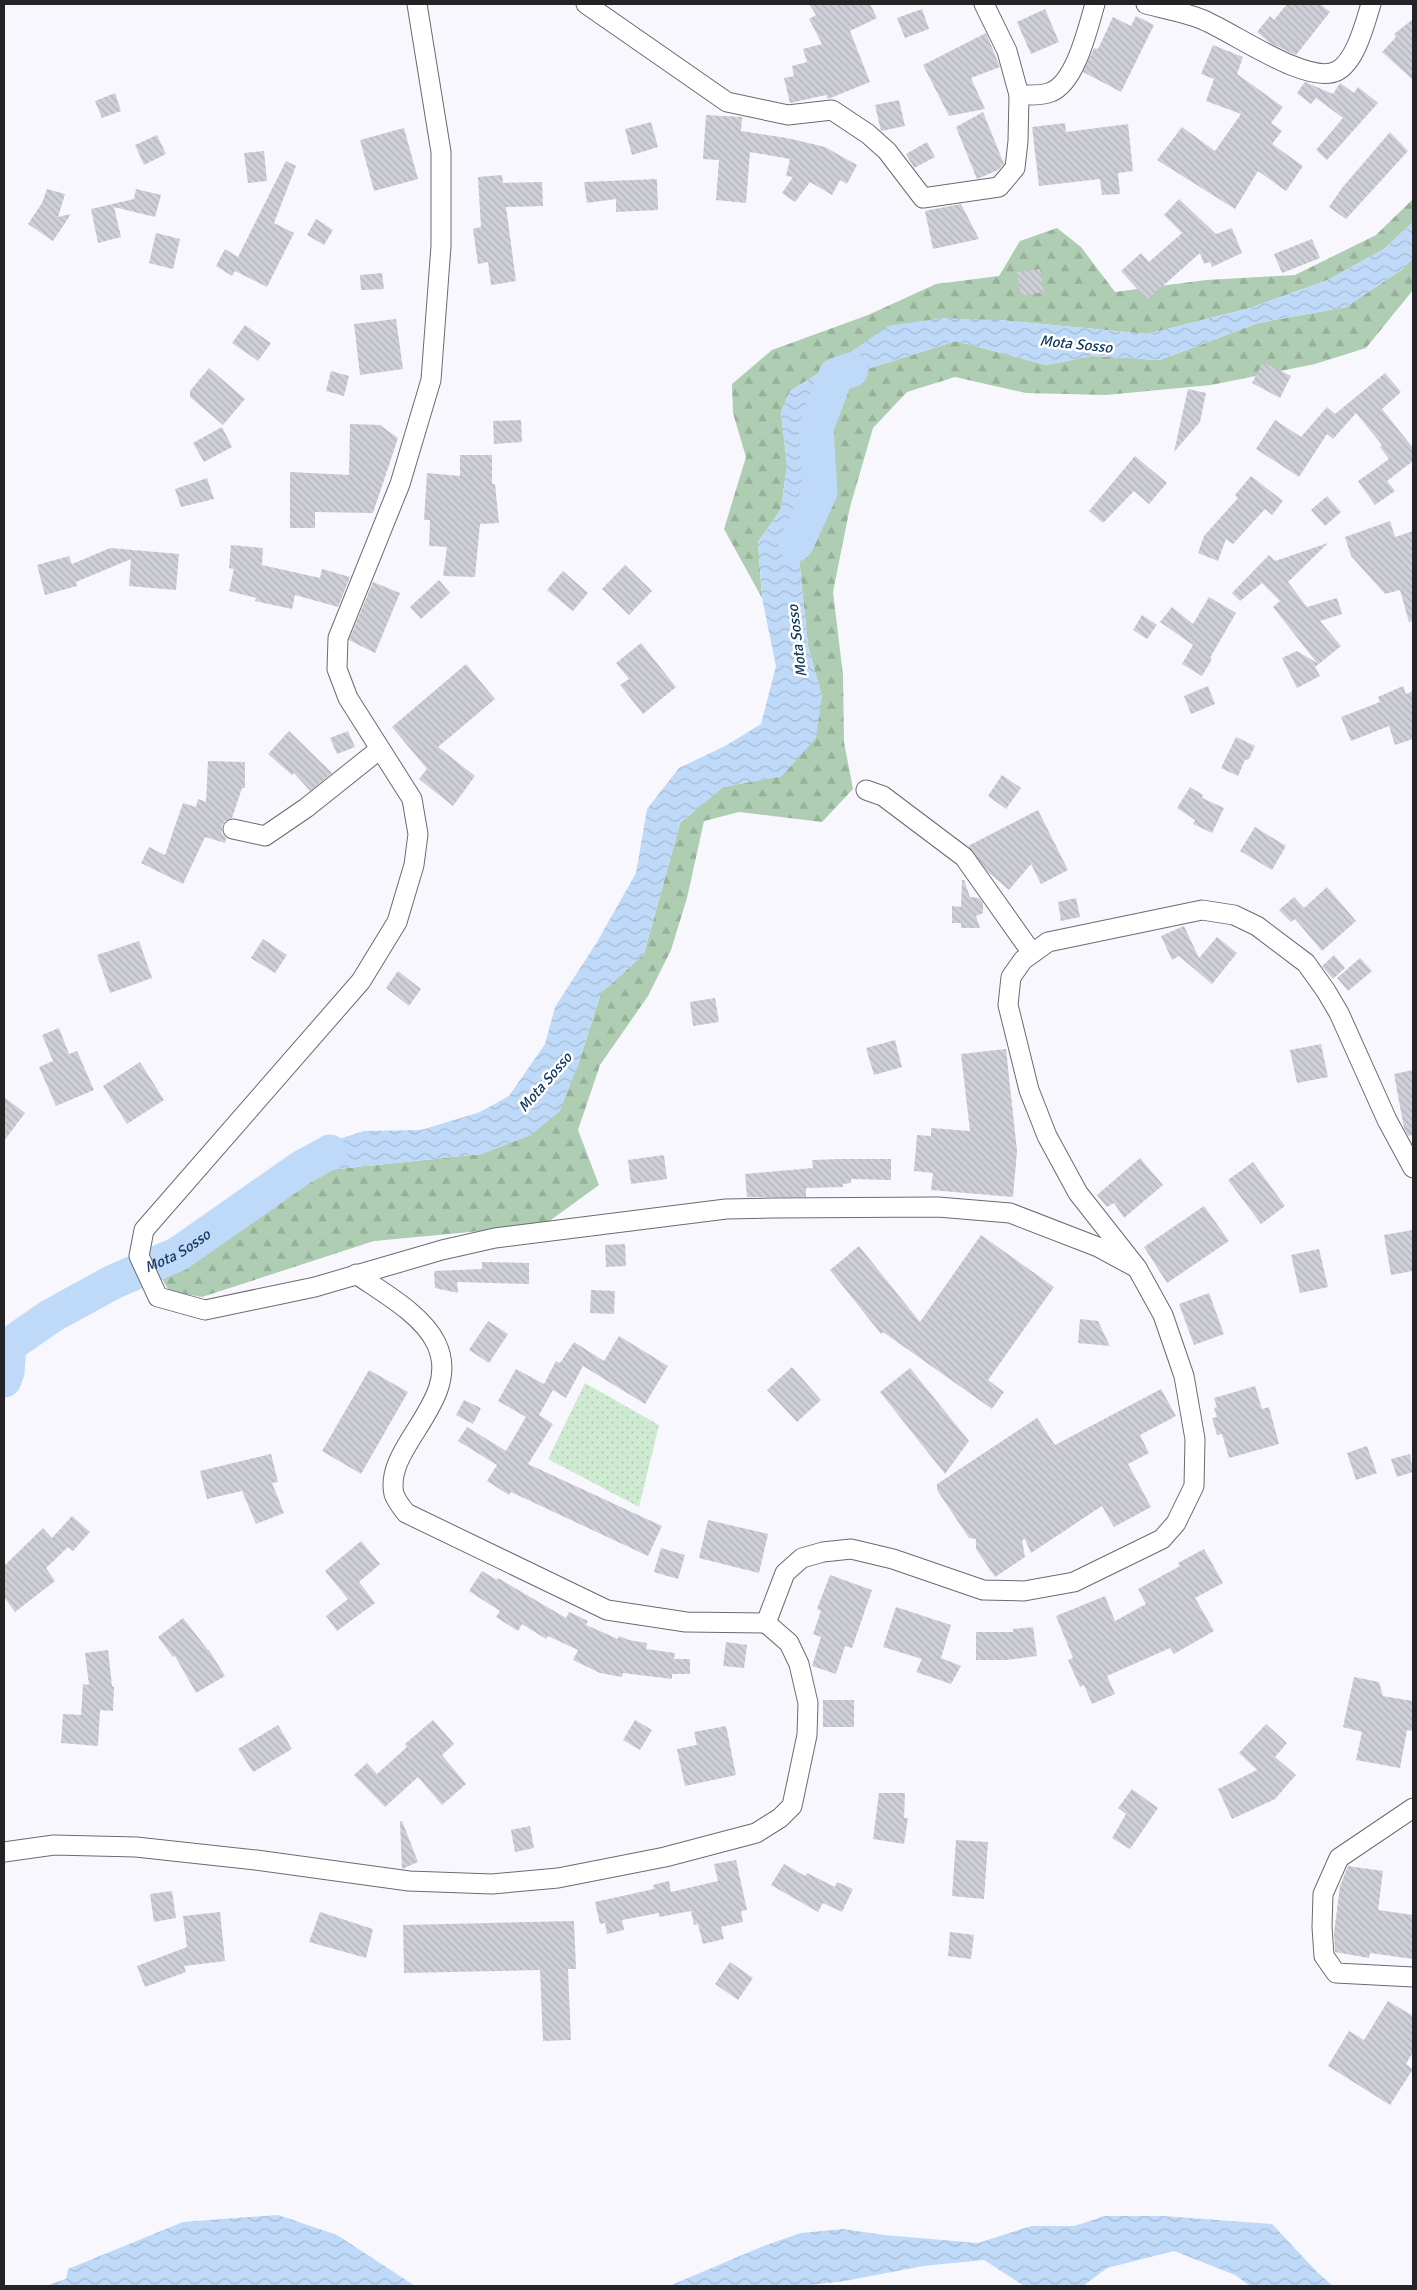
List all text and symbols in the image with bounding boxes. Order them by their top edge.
water label: Mota Sosso [1039,331,1114,357]
water label: Mota Sosso [783,602,810,678]
water label: Mota Sosso [514,1048,577,1115]
water label: Mota Sosso [142,1225,215,1276]

